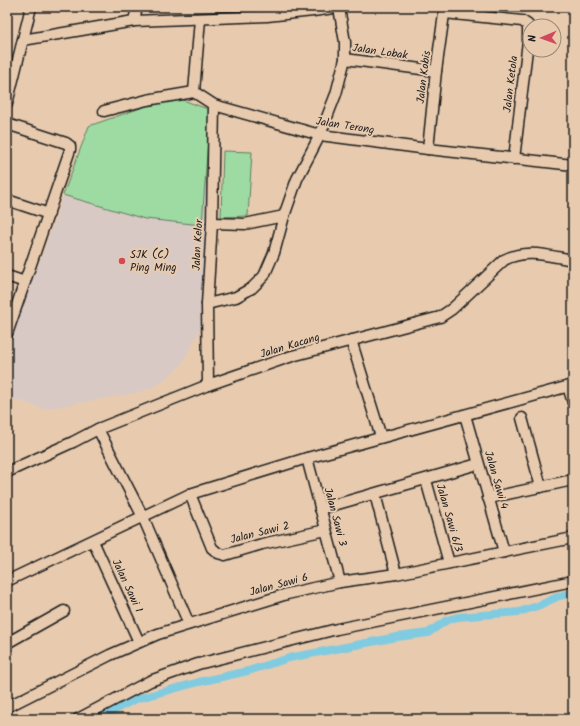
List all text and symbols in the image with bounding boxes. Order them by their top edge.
north arrow [522,18,562,58]
text: N [524,34,542,42]
street label: Jalan Lobak [351,39,410,65]
street label: Jalan Kobis [412,49,436,104]
street label: Jalan Ketola [499,55,523,113]
street label: Jalan Terong [314,112,376,140]
street label: Jalan Kelor [188,218,208,271]
place label: SJK (C) Ping Ming [130,246,176,277]
marker: SJK (C) Ping Ming [117,256,127,266]
street label: Jalan Kacang [258,328,322,364]
street label: Jalan Sawi 4 [479,449,513,511]
street label: Jalan Sawi 6/3 [431,482,467,554]
street label: Jalan Sawi 3 [319,486,351,548]
street label: Jalan Sawi 2 [229,517,291,549]
street label: Jalan Sawi 1 [107,556,147,616]
street label: Jalan Sawi 6 [248,569,310,601]

